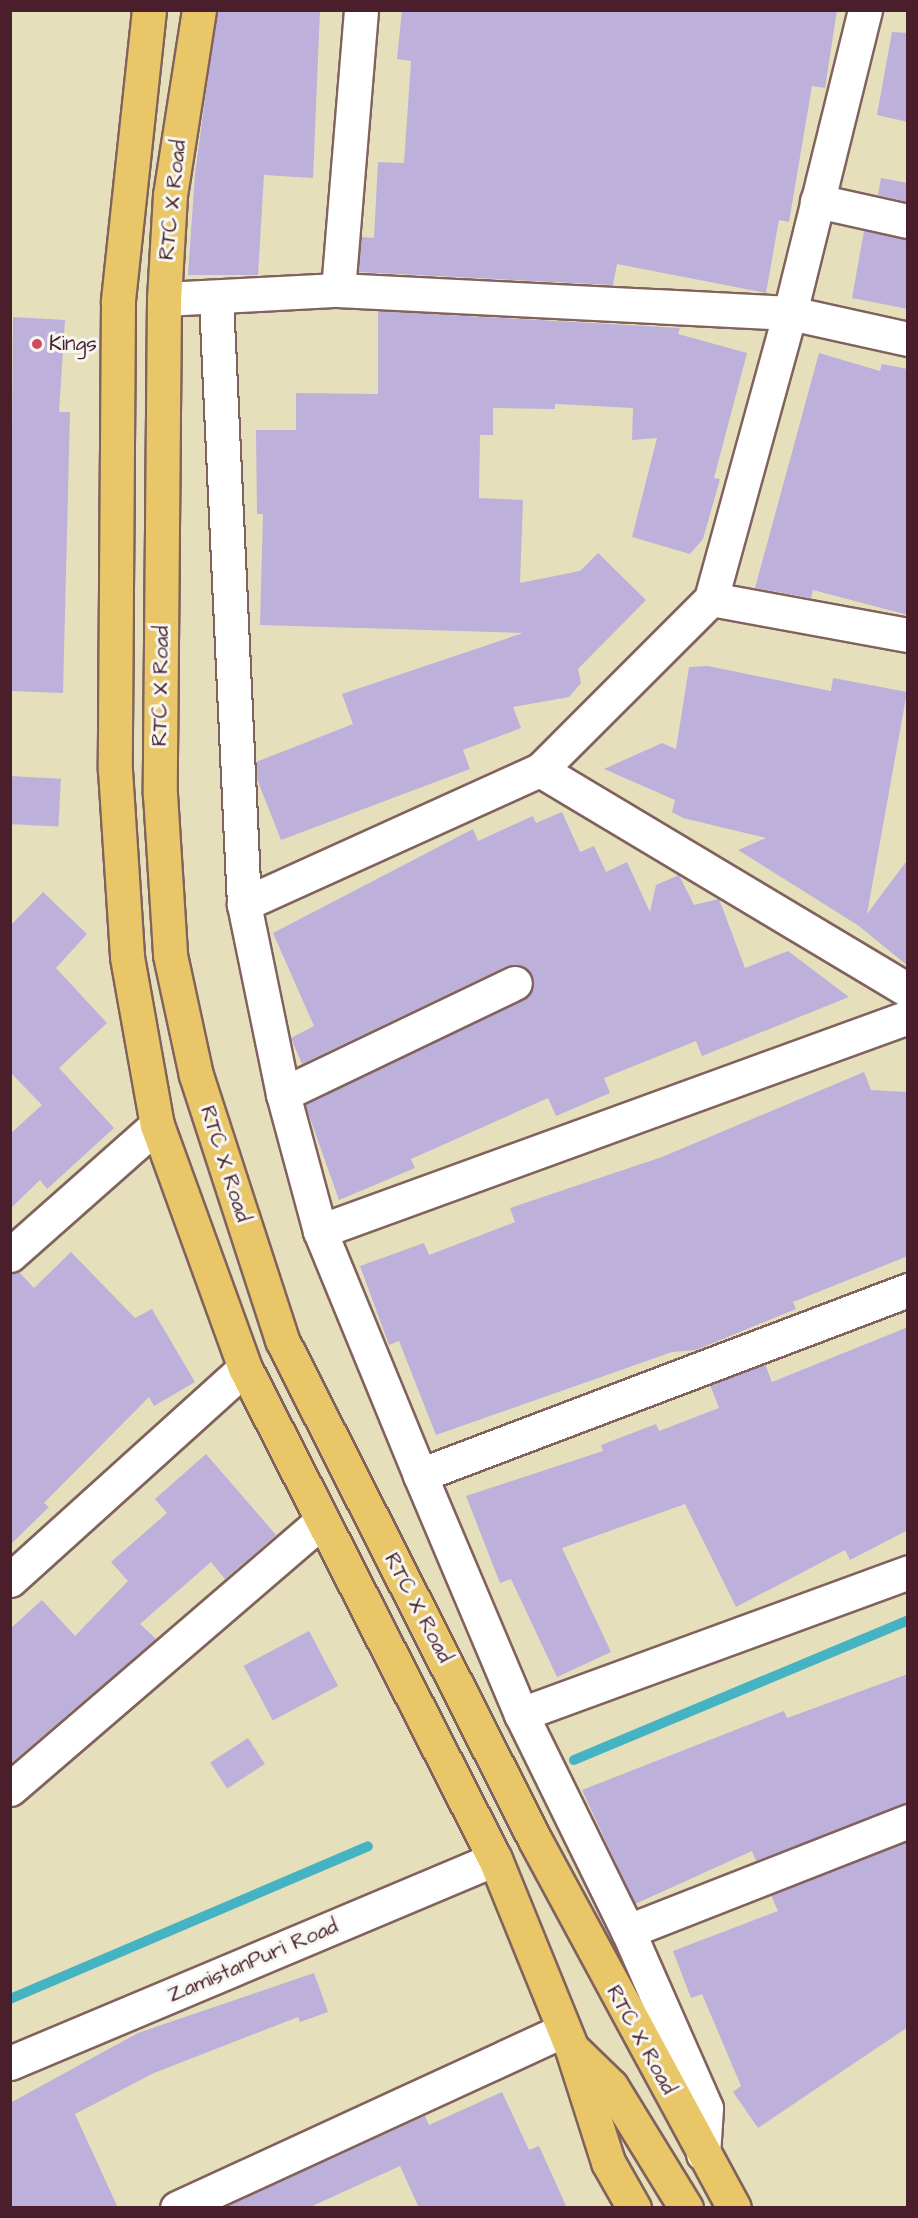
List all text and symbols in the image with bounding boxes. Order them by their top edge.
street label: RTC X Road [154,139,192,261]
place label: Kings [49,331,97,357]
marker: Kings [30,337,44,351]
street label: RTC X Road [147,626,175,746]
street label: RTC X Road [194,1103,256,1225]
street label: RTC X Road [379,1549,457,1667]
street label: ZamistanPuri Road [164,1914,342,2008]
street label: RTC X Road [601,1981,681,2099]

